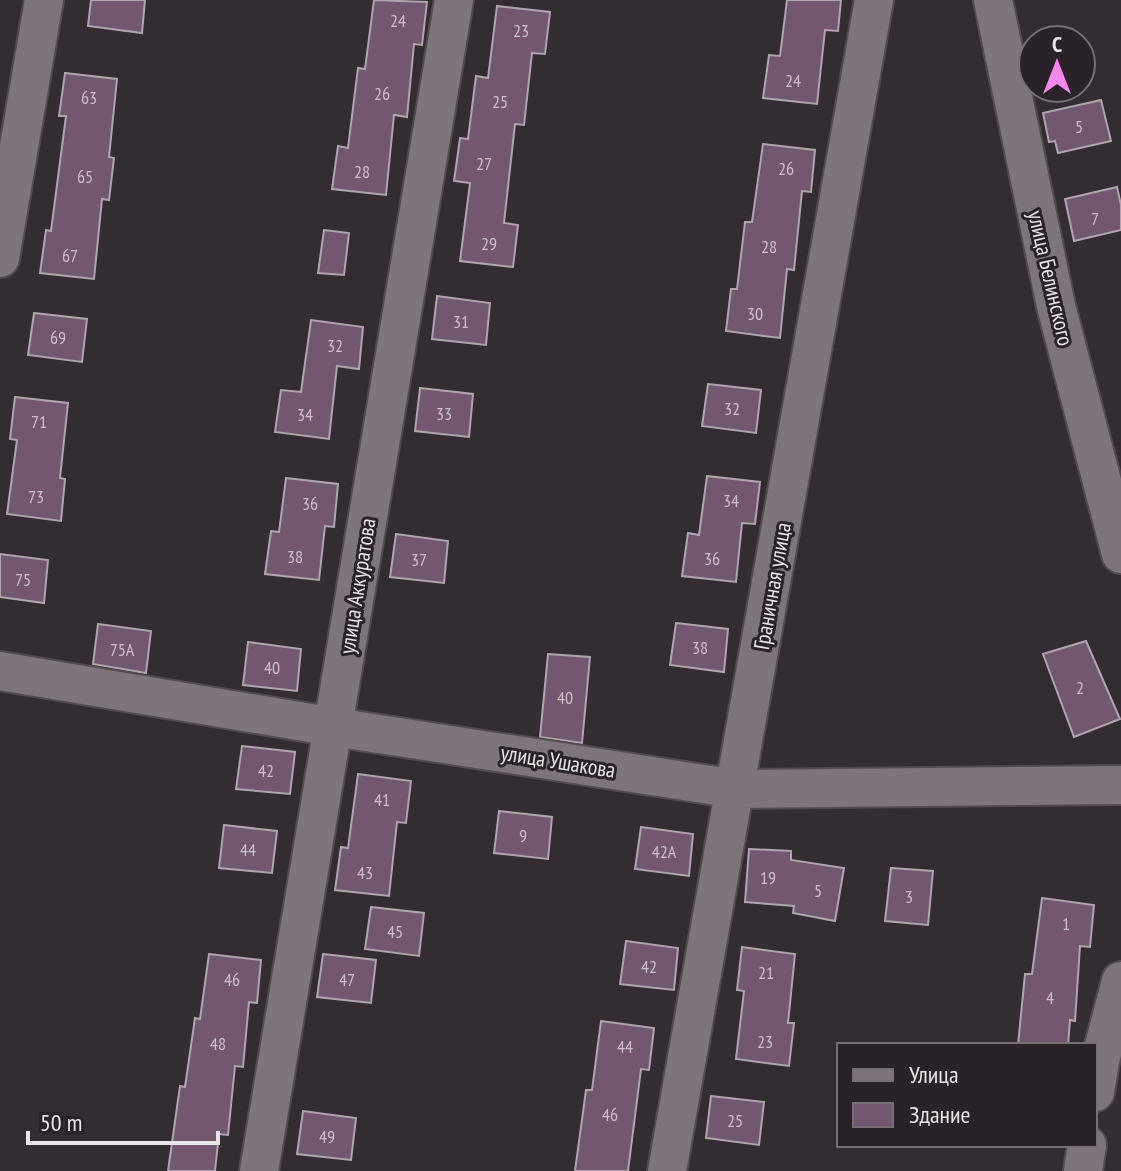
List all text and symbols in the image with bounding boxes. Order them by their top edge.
house number: 24 [390,9,406,32]
house number: 23 [513,19,529,42]
north arrow [1017,24,1097,104]
text: С [1052,30,1062,58]
house number: 24 [785,69,801,92]
house number: 26 [374,82,390,105]
house number: 63 [81,86,97,109]
house number: 25 [492,90,508,113]
house number: 5 [1075,115,1083,138]
house number: 27 [476,152,492,175]
house number: 26 [778,157,794,180]
house number: 28 [354,160,370,183]
house number: 65 [77,165,93,188]
house number: 7 [1091,207,1099,230]
street label: улица Белинского [1022,208,1080,348]
house number: 29 [481,232,497,255]
house number: 28 [761,235,777,258]
house number: 67 [62,244,78,267]
house number: 30 [747,302,763,325]
house number: 31 [453,310,469,333]
house number: 69 [50,326,66,349]
house number: 32 [327,334,343,357]
house number: 32 [724,397,740,420]
house number: 33 [436,402,452,425]
house number: 34 [297,403,313,426]
house number: 71 [31,410,47,433]
house number: 73 [28,485,44,508]
house number: 34 [723,489,739,512]
house number: 36 [302,492,318,515]
street label: улица Аккуратова [332,516,382,656]
street label: Граничная улица [747,520,797,652]
house number: 38 [287,545,303,568]
house number: 36 [704,547,720,570]
house number: 37 [411,548,427,571]
house number: 75 [15,568,31,591]
house number: 38 [692,636,708,659]
house number: 75А [110,638,135,661]
house number: 40 [264,656,280,679]
house number: 2 [1076,676,1084,699]
house number: 40 [557,686,573,709]
street label: улица Ушакова [499,738,617,784]
house number: 42 [258,759,274,782]
house number: 41 [374,788,390,811]
house number: 9 [519,824,527,847]
house number: 44 [240,838,256,861]
house number: 42А [652,840,677,863]
house number: 43 [357,861,373,884]
house number: 19 [760,866,776,889]
house number: 5 [814,879,822,902]
house number: 3 [905,885,913,908]
house number: 1 [1062,912,1070,935]
house number: 45 [387,920,403,943]
house number: 42 [641,955,657,978]
house number: 21 [758,961,774,984]
house number: 46 [224,968,240,991]
house number: 47 [339,968,355,991]
house number: 4 [1046,986,1054,1009]
house number: 23 [757,1030,773,1053]
house number: 48 [210,1032,226,1055]
house number: 44 [617,1035,633,1058]
legend [837,1043,1097,1147]
text: Улица [909,1059,959,1090]
scale bar [28,1095,218,1145]
text: Здание [909,1099,970,1130]
house number: 46 [602,1103,618,1126]
text: 50 m [40,1107,82,1138]
house number: 25 [727,1109,743,1132]
house number: 49 [319,1125,335,1148]

